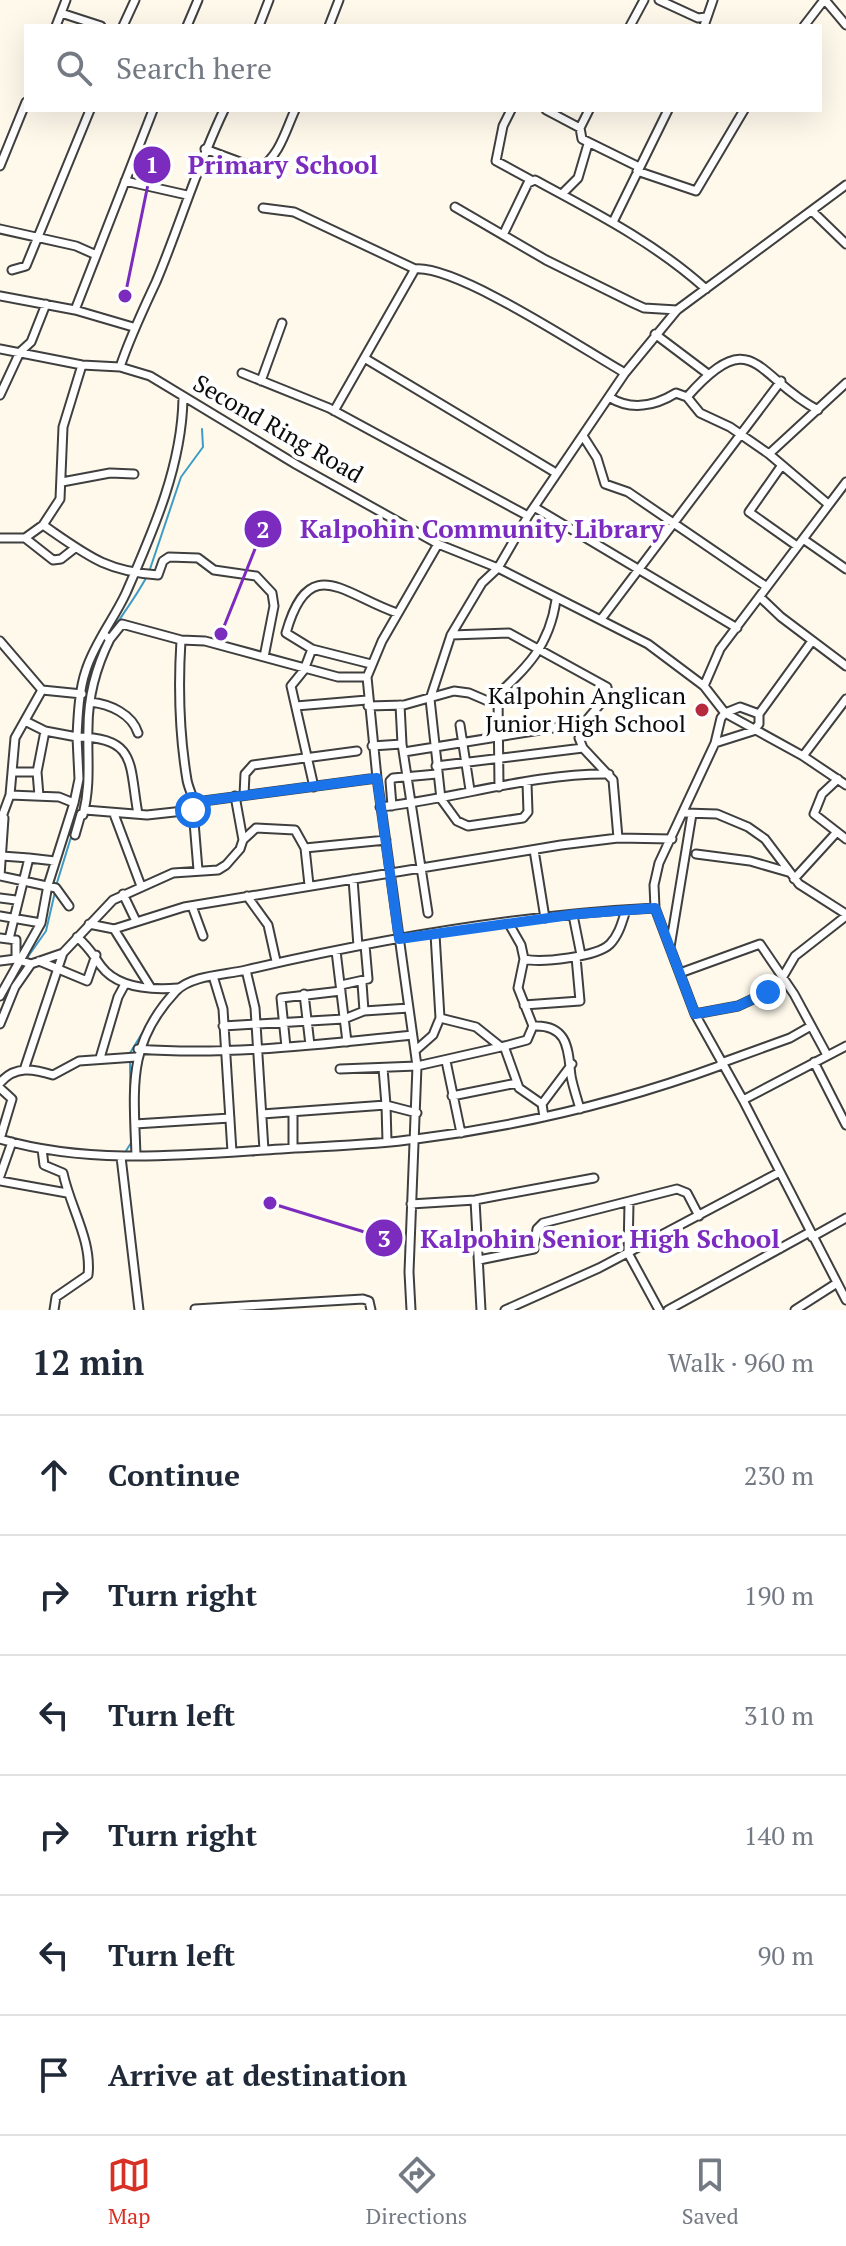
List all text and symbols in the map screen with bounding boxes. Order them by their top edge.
search box [24,24,822,112]
icon: search [52,46,96,90]
text: Search here [116,48,272,88]
callout: Primary School [132,140,395,190]
text: Primary School [188,147,378,181]
text: 1 [145,148,159,180]
street label: Second Ring Road [188,366,369,490]
callout: Kalpohin Community Library [243,504,680,554]
text: Kalpohin Community Library [300,511,665,545]
text: 2 [256,513,270,545]
place label: Kalpohin Anglican Junior High School [485,679,686,739]
marker: Kalpohin Anglican Junior High School [693,701,711,719]
route start [175,792,211,828]
route end [750,974,786,1010]
callout: Kalpohin Senior High School [364,1213,795,1263]
text: Kalpohin Senior High School [420,1221,780,1255]
text: 3 [377,1222,391,1254]
text: 12 min [32,1340,144,1385]
text: Walk · 960 m [668,1345,814,1379]
icon: ahead [32,1453,76,1497]
text: Continue [108,1455,240,1495]
text: 230 m [744,1458,814,1492]
icon: right [32,1573,76,1617]
text: Turn right [108,1575,257,1615]
text: 190 m [744,1578,814,1612]
icon: left [32,1693,76,1737]
text: Turn left [108,1695,235,1735]
text: 310 m [744,1698,814,1732]
icon: right [32,1813,76,1857]
text: Turn right [108,1815,257,1855]
text: 140 m [744,1818,814,1852]
icon: left [32,1933,76,1977]
text: Turn left [108,1935,235,1975]
text: 90 m [758,1938,814,1972]
icon: arrive [32,2053,76,2097]
text: Arrive at destination [108,2055,407,2095]
tab: Map [107,2153,151,2230]
tab: Directions [366,2153,467,2230]
tab: Saved [682,2153,739,2230]

